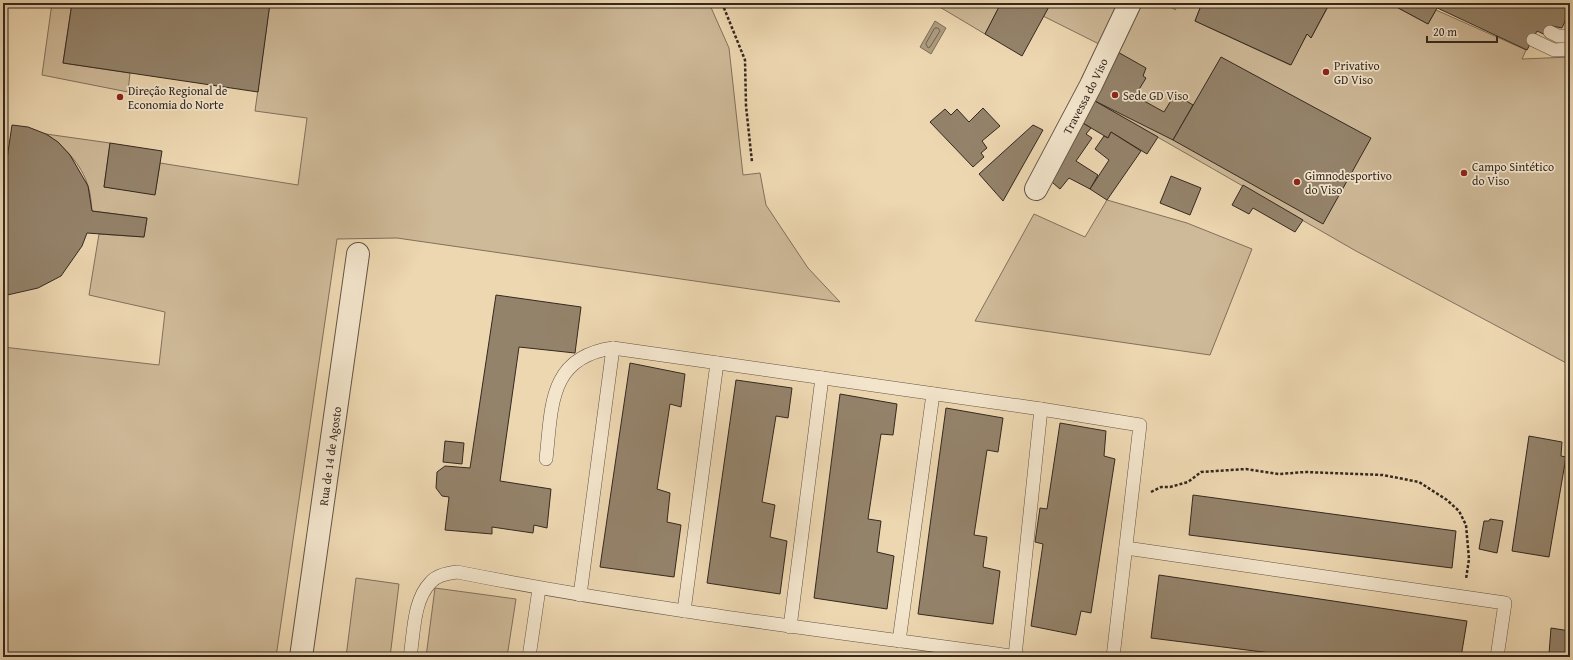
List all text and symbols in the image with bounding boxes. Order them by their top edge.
scale bar [1427,18,1497,44]
text: 20 m [1433,23,1457,40]
street label: Travessa do Viso [1058,55,1111,137]
place label: Privativo GD Viso [1334,57,1380,88]
marker: Privativo GD Viso [1321,67,1331,77]
place label: Direção Regional de Economia do Norte [128,82,228,113]
place label: Sede GD Viso [1123,87,1188,104]
marker: Sede GD Viso [1110,90,1120,100]
marker: Direção Regional de Economia do Norte [115,92,125,102]
place label: Campo Sintético do Viso [1472,158,1554,189]
place label: Gimnodesportivo do Viso [1305,167,1392,198]
marker: Campo Sintético do Viso [1459,168,1469,178]
marker: Gimnodesportivo do Viso [1292,177,1302,187]
street label: Rua de 14 de Agosto [314,405,345,507]

